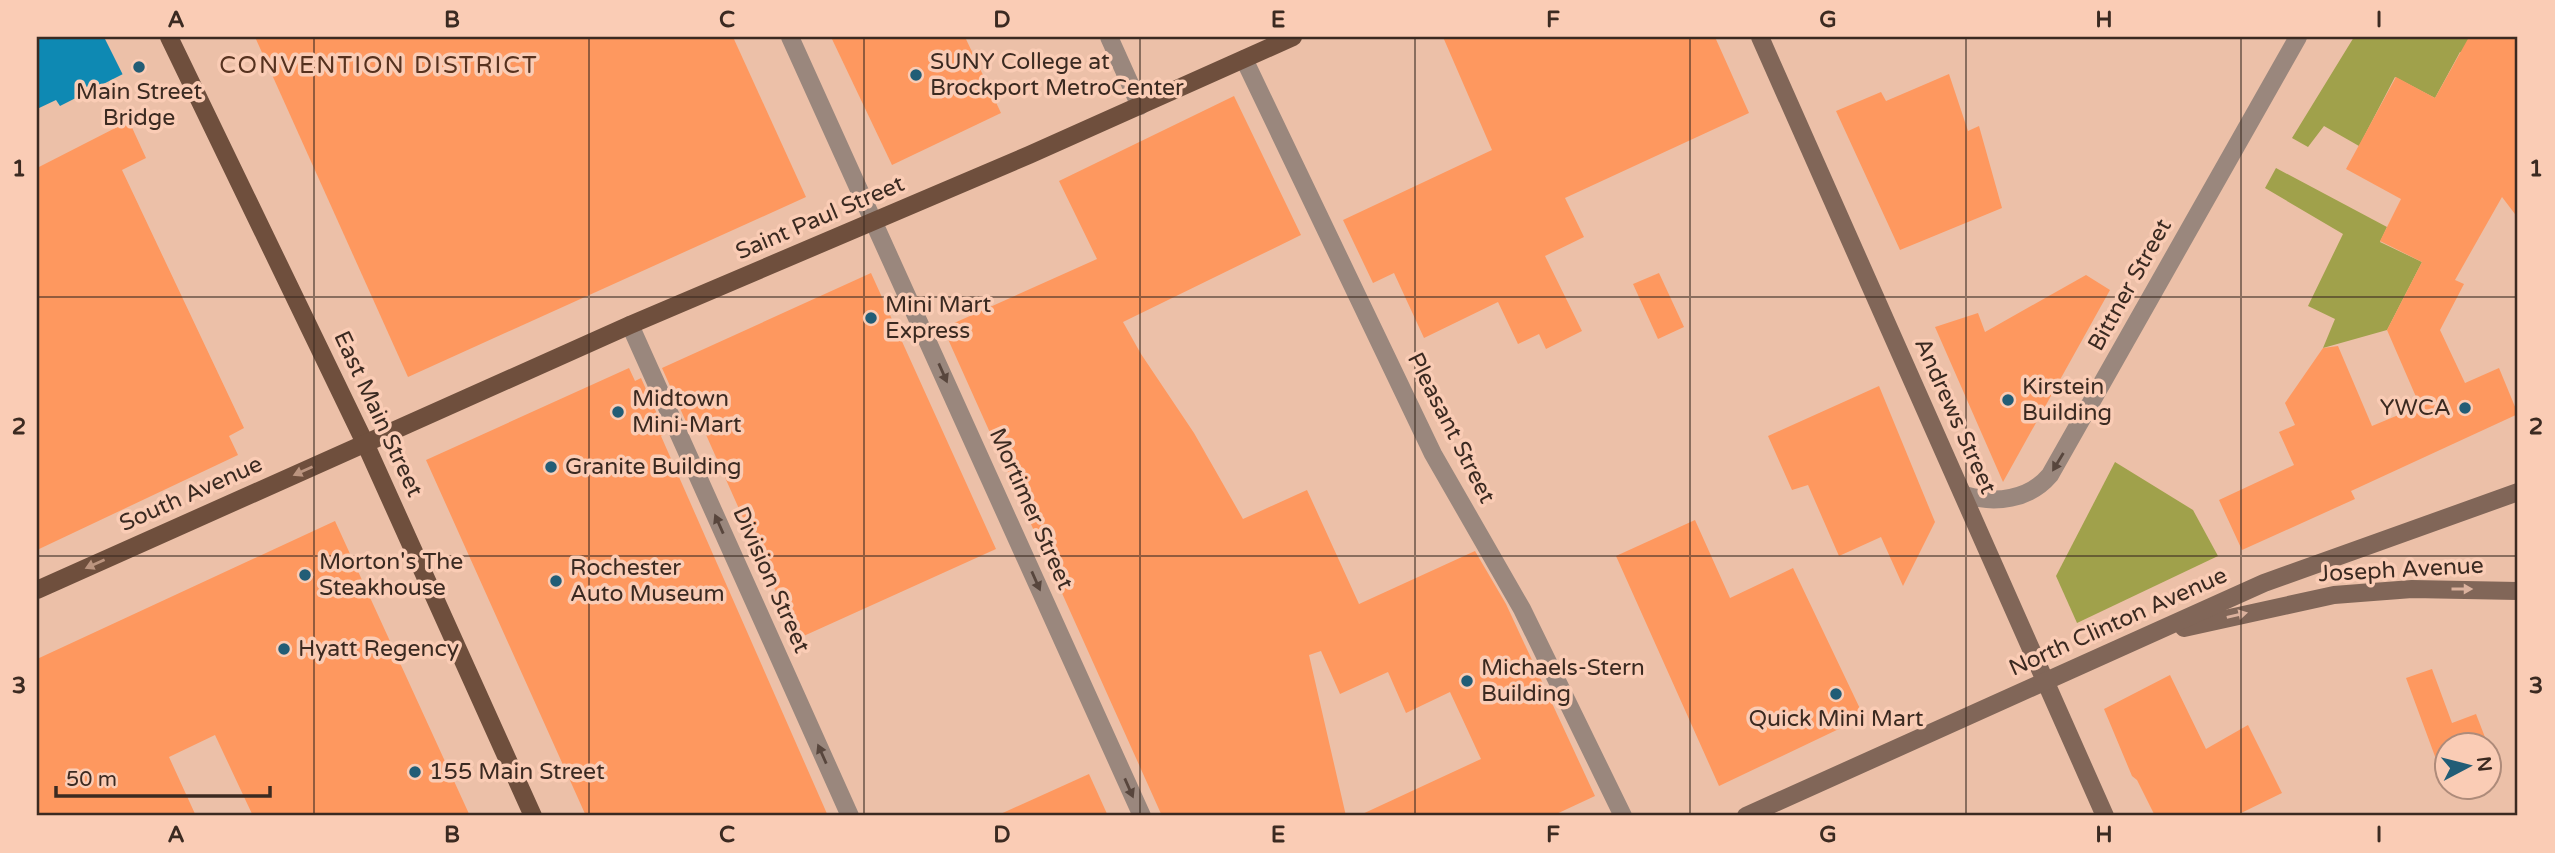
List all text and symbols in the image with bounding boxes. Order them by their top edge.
text: A [167,6,185,34]
text: B [444,6,460,34]
text: C [719,6,735,34]
text: D [993,6,1011,34]
text: E [1271,6,1285,34]
text: F [1546,6,1560,34]
text: G [1819,6,1837,34]
text: H [2095,6,2113,34]
text: I [2376,6,2382,34]
place label: SUNY College at Brockport MetroCenter [930,48,1184,102]
district label: CONVENTION DISTRICT [219,51,539,80]
marker: Main Street Bridge [131,59,147,75]
marker: SUNY College at Brockport MetroCenter [908,67,924,83]
place label: Main Street Bridge [76,78,203,132]
text: 1 [12,155,26,183]
text: 1 [2529,155,2543,183]
street label: Saint Paul Street [731,170,909,266]
street label: Bittner Street [2082,214,2178,356]
place label: Mini Mart Express [885,291,991,345]
marker: Mini Mart Express [863,310,879,326]
street label: East Main Street [327,327,429,502]
street label: Andrews Street [1908,334,2002,499]
street label: Pleasant Street [1401,348,1501,508]
one-way arrow [938,363,949,384]
place label: Kirstein Building [2022,373,2112,427]
place label: Midtown Mini-Mart [632,385,742,439]
marker: Kirstein Building [2000,392,2016,408]
place label: YWCA [2380,394,2451,422]
marker: YWCA [2457,400,2473,416]
marker: Midtown Mini-Mart [610,404,626,420]
text: 2 [12,413,26,441]
text: 2 [2529,413,2543,441]
street label: Mortimer Street [983,424,1079,594]
street label: South Avenue [115,450,267,538]
one-way arrow [2052,452,2065,472]
place label: Granite Building [565,453,742,481]
marker: Granite Building [543,459,559,475]
one-way arrow [293,465,313,477]
street label: Division Street [726,503,816,658]
one-way arrow [713,514,725,534]
place label: Morton's The Steakhouse [319,548,463,602]
street label: Joseph Avenue [2318,552,2484,588]
place label: Rochester Auto Museum [570,554,725,608]
one-way arrow [85,558,105,570]
street label: North Clinton Avenue [2005,561,2231,683]
marker: Morton's The Steakhouse [297,567,313,583]
one-way arrow [1030,571,1042,591]
marker: Rochester Auto Museum [548,573,564,589]
one-way arrow [2451,583,2473,595]
one-way arrow [2226,609,2248,620]
place label: Hyatt Regency [298,635,459,663]
marker: Hyatt Regency [276,641,292,657]
place label: Michaels-Stern Building [1481,654,1645,708]
text: 3 [12,672,26,700]
text: 3 [2529,672,2543,700]
marker: Michaels-Stern Building [1459,673,1475,689]
marker: Quick Mini Mart [1828,686,1844,702]
place label: Quick Mini Mart [1748,705,1924,733]
north arrow [2432,730,2502,800]
one-way arrow [816,744,828,764]
scale bar [56,755,270,799]
text: N [2472,755,2496,773]
place label: 155 Main Street [429,758,605,786]
marker: 155 Main Street [407,764,423,780]
text: 50 m [66,767,117,792]
one-way arrow [1124,778,1135,799]
text: A [167,821,185,849]
text: B [444,821,460,849]
text: C [719,821,735,849]
text: D [993,821,1011,849]
text: E [1271,821,1285,849]
text: F [1546,821,1560,849]
text: G [1819,821,1837,849]
text: H [2095,821,2113,849]
text: I [2376,821,2382,849]

